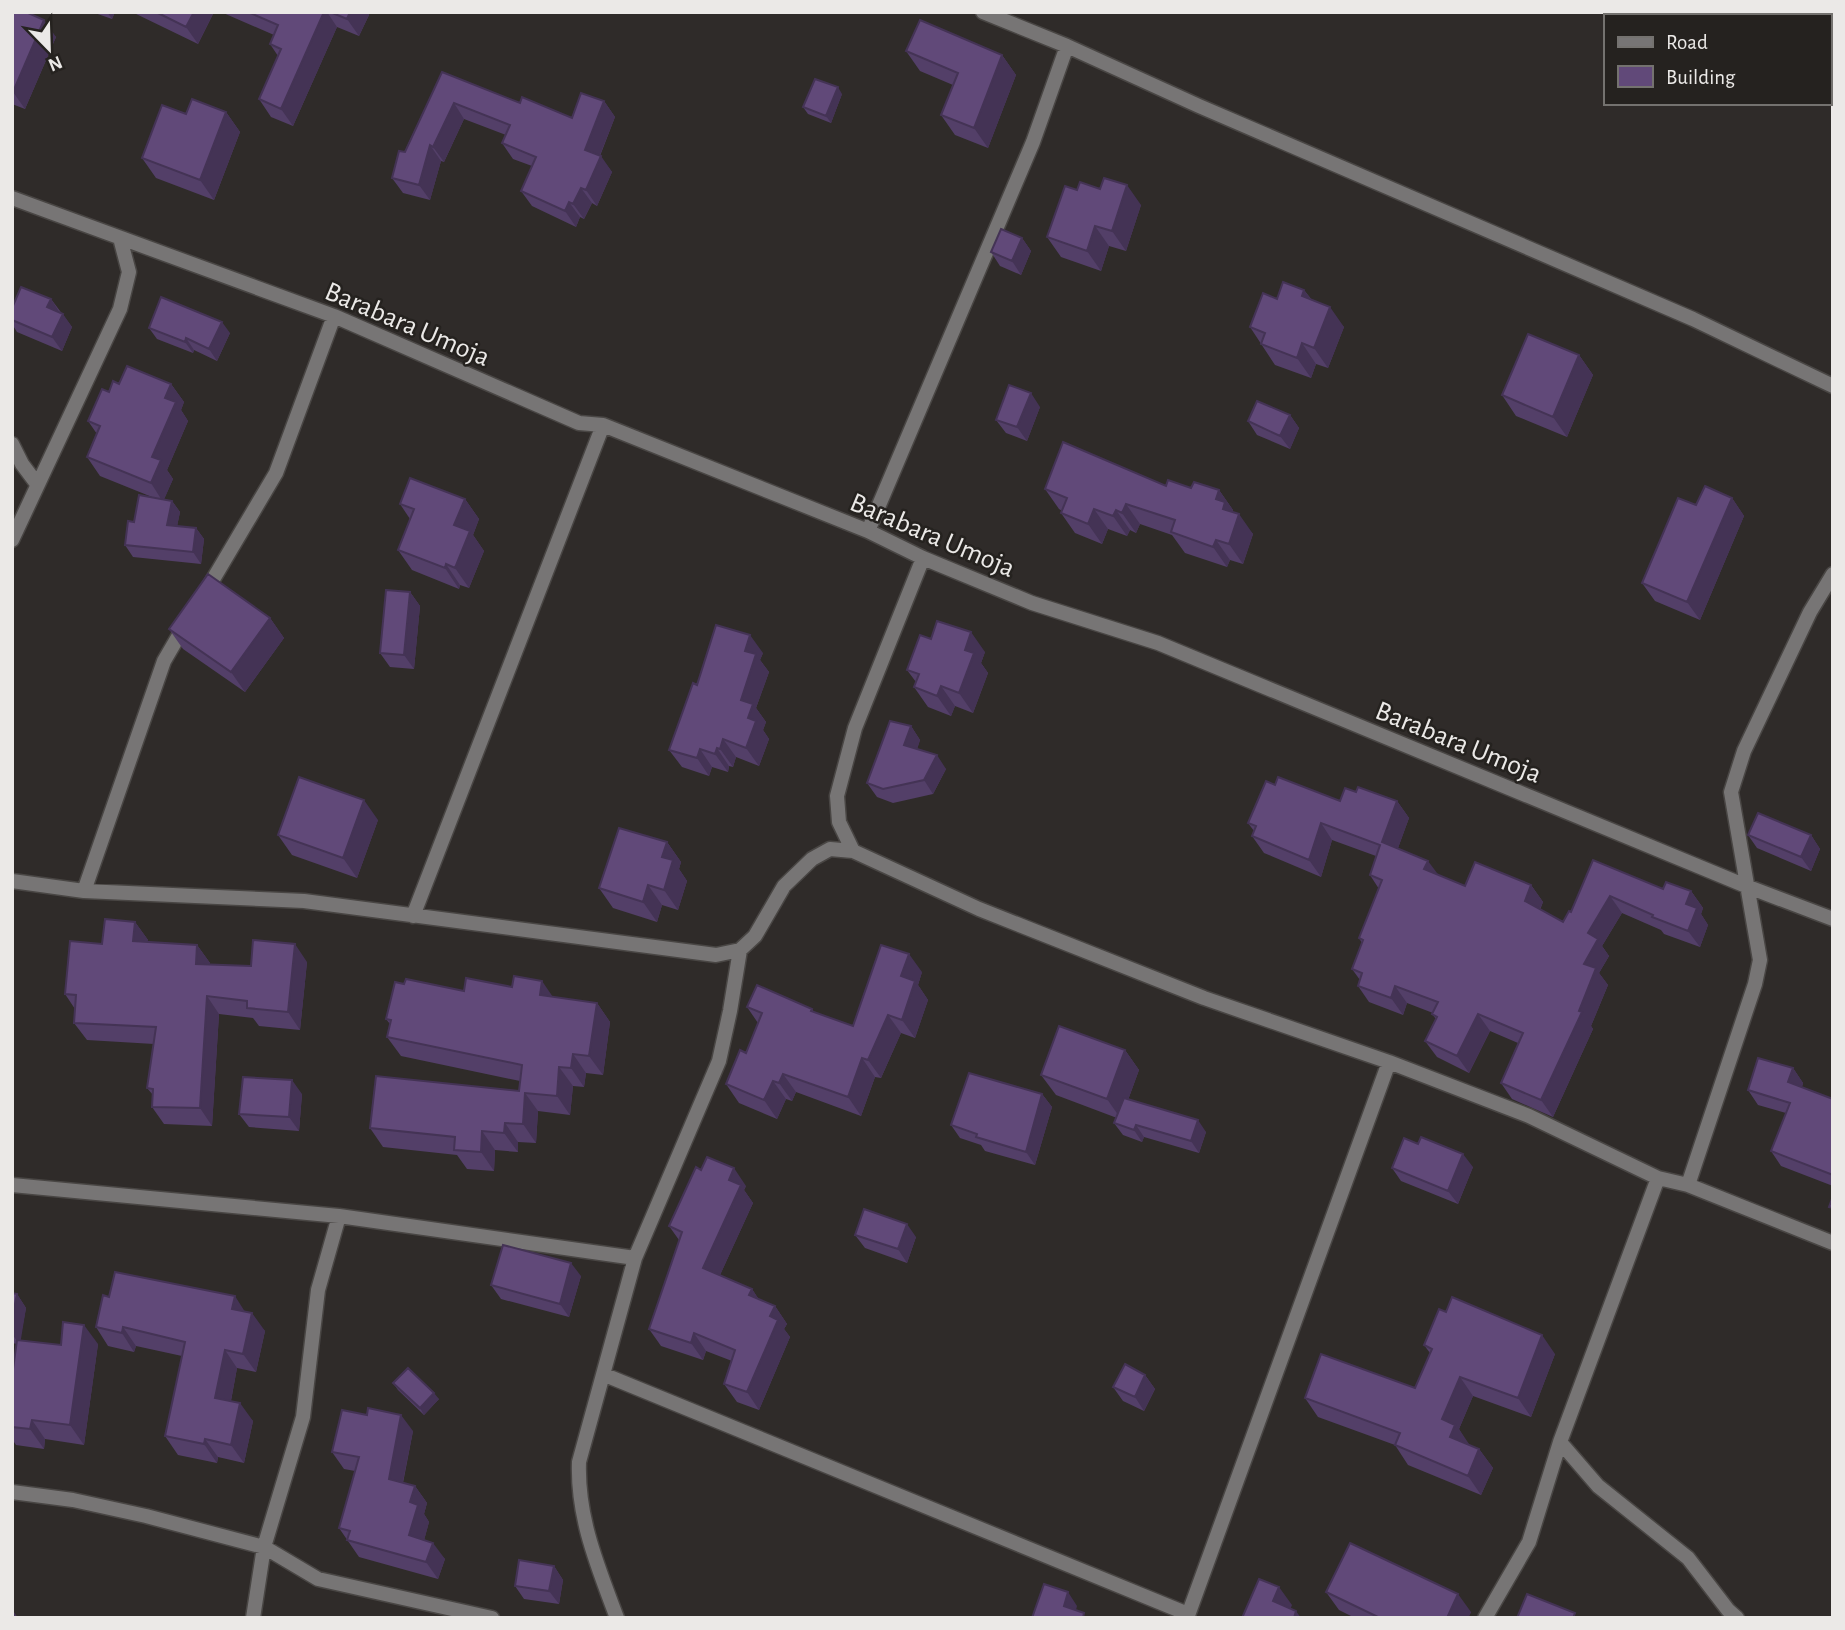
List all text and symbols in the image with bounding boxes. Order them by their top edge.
north arrow [14,14,84,84]
legend [1604,14,1831,105]
text: Road [1666,32,1708,53]
text: N [45,52,65,75]
text: Building [1666,67,1736,88]
street label: Barabara Umoja [321,278,494,372]
street label: Barabara Umoja [846,489,1019,583]
street label: Barabara Umoja [1371,697,1545,789]

